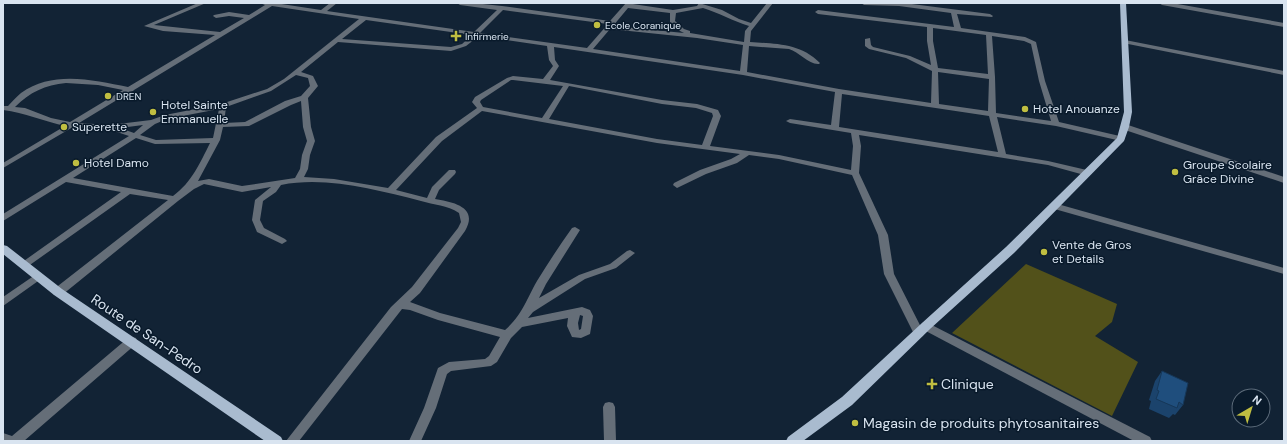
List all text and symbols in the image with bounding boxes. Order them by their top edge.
place label: Ecole Coranique [605,19,681,32]
marker: Ecole Coranique [592,20,602,30]
marker: Infirmerie [450,30,462,42]
place label: Infirmerie [465,30,509,43]
place label: DREN [116,90,141,103]
marker: DREN [103,91,113,101]
place label: Hotel Sainte Emmanuelle [161,97,229,127]
place label: Hotel Anouanze [1033,101,1120,117]
marker: Hotel Anouanze [1020,104,1030,114]
marker: Hotel Sainte Emmanuelle [148,107,158,117]
place label: Superette [72,119,127,135]
marker: Superette [59,122,69,132]
place label: Hotel Damo [84,155,149,171]
place label: Groupe Scolaire Grâce Divine [1183,157,1272,187]
marker: Hotel Damo [71,158,81,168]
marker: Groupe Scolaire Grâce Divine [1170,167,1180,177]
place label: Vente de Gros et Details [1052,237,1131,267]
marker: Vente de Gros et Details [1039,247,1049,257]
street label: Route de San-Pedro [88,290,206,378]
place label: Clinique [941,375,994,393]
marker: Clinique [926,378,938,390]
north arrow [1231,388,1271,428]
text: N [1250,392,1265,408]
place label: Magasin de produits phytosanitaires [863,414,1099,432]
marker: Magasin de produits phytosanitaires [850,418,860,428]

